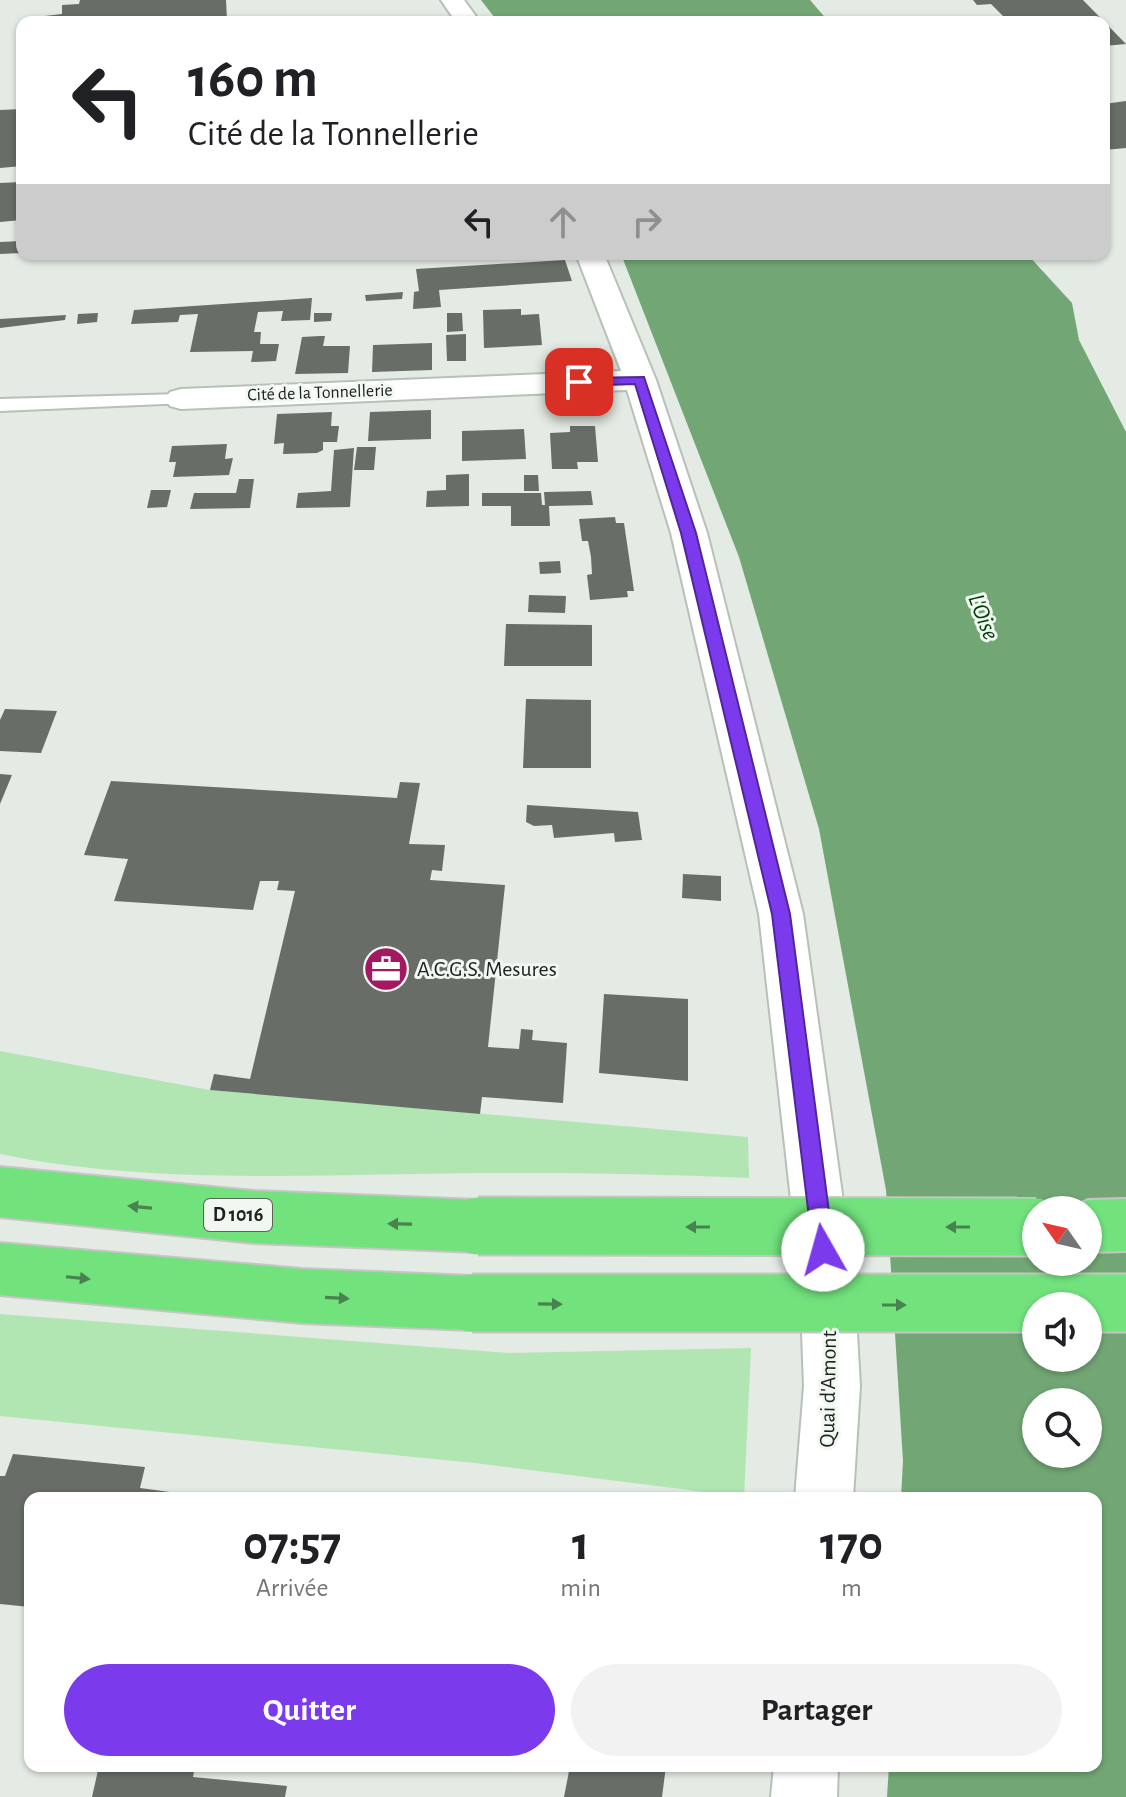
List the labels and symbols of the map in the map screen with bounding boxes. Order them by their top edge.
pin [545,348,613,416]
street label: Cité de la Tonnellerie [247,381,393,405]
water label: L'Oise [963,591,1003,643]
office icon: A.C.G.S. Mesures [362,945,410,993]
place label: A.C.G.S. Mesures [417,958,557,980]
north arrow [1022,1196,1102,1276]
road number: D 1016 [204,1199,272,1231]
one-way arrow [127,1201,152,1214]
position arrow [781,1208,865,1292]
one-way arrow [387,1218,412,1231]
one-way arrow [685,1221,710,1233]
one-way arrow [945,1221,970,1233]
one-way arrow [65,1271,90,1284]
one-way arrow [325,1291,350,1304]
one-way arrow [538,1298,563,1311]
one-way arrow [882,1299,907,1311]
street label: Quai d'Amont [816,1330,840,1448]

